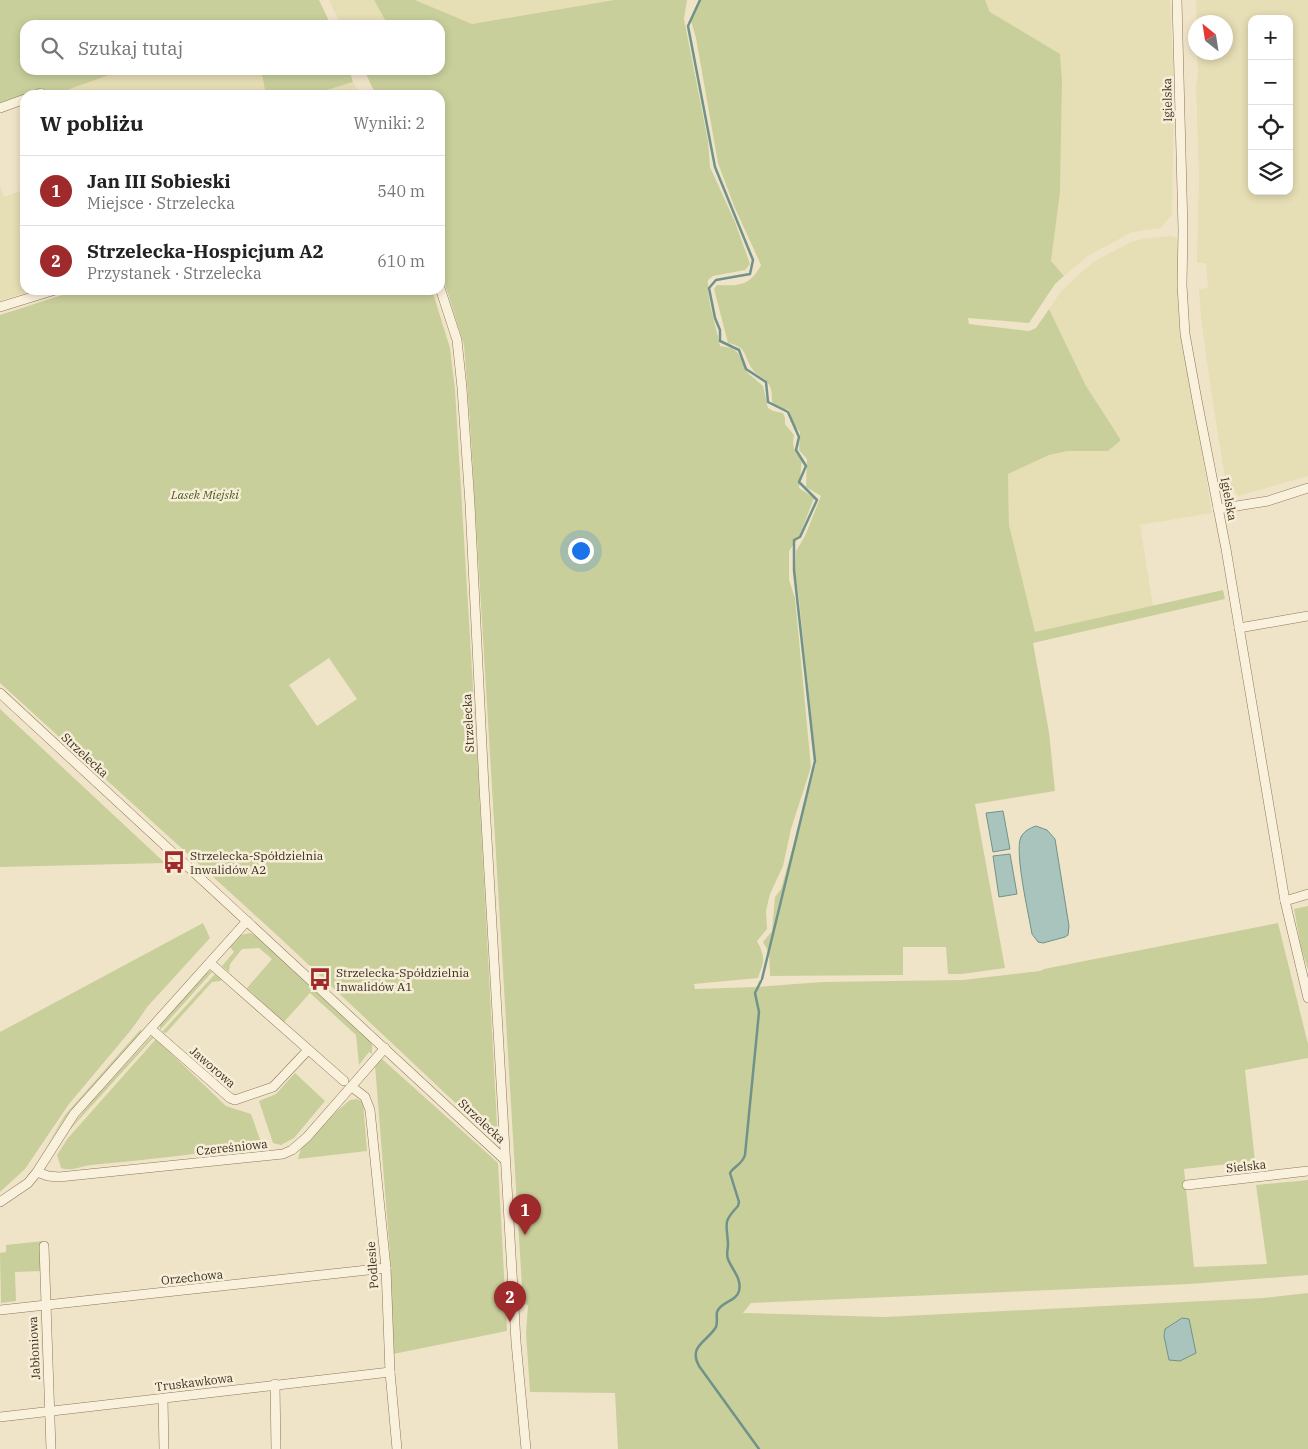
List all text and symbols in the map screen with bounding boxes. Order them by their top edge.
north arrow [1188,15,1233,60]
map controls [1248,15,1293,195]
button: + [1248,15,1293,60]
search box [20,20,445,75]
icon: search [38,34,66,62]
text: Szukaj tutaj [78,36,183,60]
button: − [1248,60,1293,105]
street label: Igielska [1159,77,1175,122]
button: locate [1248,105,1293,150]
text: W pobliżu [40,109,143,137]
text: Wyniki: 2 [353,113,425,133]
button: layers [1248,150,1293,195]
text: Jan III Sobieski [87,169,231,193]
text: 1 [51,181,61,201]
text: 540 m [377,181,425,201]
text: Miejsce · Strzelecka [87,193,235,213]
text: Strzelecka-Hospicjum A2 [87,239,324,263]
text: 2 [51,251,61,271]
text: 610 m [377,251,425,271]
text: Przystanek · Strzelecka [87,263,262,283]
street label: Igielska [1217,476,1241,522]
park label: Lasek Miejski [170,487,239,502]
your location [568,538,594,564]
street label: Strzelecka [459,693,477,753]
street label: Strzelecka [58,729,112,781]
place label: Strzelecka-Spółdzielnia Inwalidów A2 [190,848,324,877]
bus stop icon: Strzelecka-Spółdzielnia Inwalidów A2 [161,849,187,875]
place label: Strzelecka-Spółdzielnia Inwalidów A1 [336,965,470,994]
bus stop icon: Strzelecka-Spółdzielnia Inwalidów A1 [307,966,333,992]
street label: Jaworowa [187,1043,239,1091]
street label: Strzelecka [455,1095,509,1147]
street label: Czereśniowa [196,1136,269,1158]
street label: Sielska [1225,1156,1267,1176]
pin: 1 [509,1194,541,1235]
street label: Podlesie [363,1241,381,1289]
street label: Orzechowa [160,1266,224,1288]
pin: 2 [494,1281,526,1322]
street label: Jabłoniowa [25,1316,43,1380]
street label: Truskawkowa [154,1370,234,1394]

